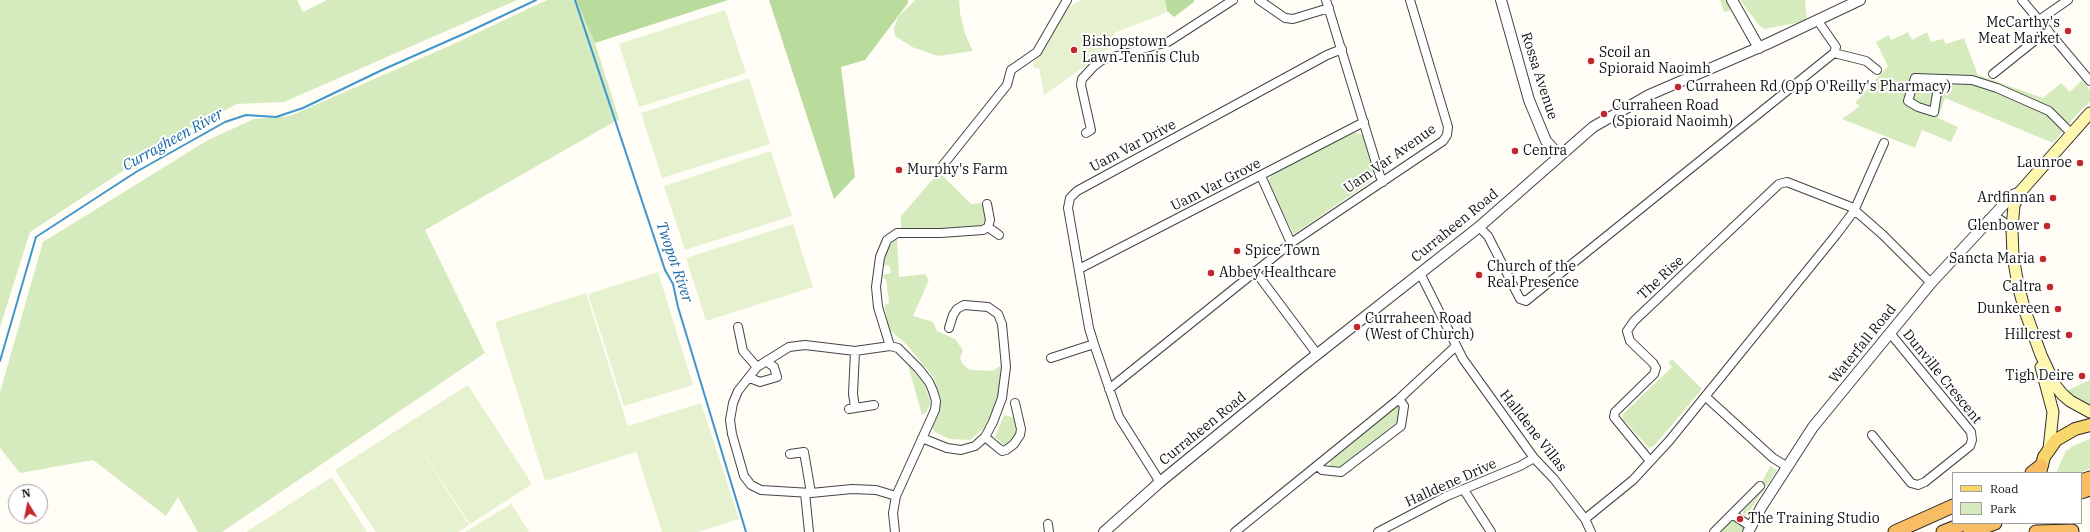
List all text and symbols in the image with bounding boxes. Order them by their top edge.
place label: McCarthy's Meat Market [1978,15,2060,48]
marker: McCarthy's Meat Market [2063,26,2073,36]
street label: Rossa Avenue [1517,30,1561,122]
place label: Bishopstown Lawn Tennis Club [1082,34,1200,66]
marker: Bishopstown Lawn Tennis Club [1069,45,1079,55]
place label: Scoil an Spioraid Naoimh [1599,45,1711,78]
marker: Scoil an Spioraid Naoimh [1586,56,1596,66]
place label: Curraheen Rd (Opp O'Reilly's Pharmacy) [1686,79,1951,95]
marker: Curraheen Rd (Opp O'Reilly's Pharmacy) [1673,82,1683,92]
place label: Curraheen Road (Spioraid Naoimh) [1612,98,1733,130]
water label: Curragheen River [119,105,227,175]
marker: Curraheen Road (Spioraid Naoimh) [1599,109,1609,119]
street label: Uam Var Drive [1087,116,1179,176]
street label: Uam Var Avenue [1341,121,1439,197]
place label: Centra [1523,143,1567,159]
marker: Centra [1510,146,1520,156]
street label: Uam Var Grove [1168,155,1264,215]
place label: Launroe [2017,155,2072,171]
marker: Launroe [2075,158,2085,168]
place label: Murphy's Farm [907,162,1008,178]
marker: Murphy's Farm [894,165,904,175]
street label: Curraheen Road [1408,186,1502,266]
place label: Ardfinnan [1977,190,2045,206]
marker: Ardfinnan [2048,193,2058,203]
place label: Glenbower [1967,218,2039,234]
water label: Twopot River [652,219,696,305]
marker: Glenbower [2042,221,2052,231]
place label: Spice Town [1245,243,1320,259]
marker: Spice Town [1232,246,1242,256]
place label: Sancta Maria [1949,251,2035,267]
street label: The Rise [1635,252,1687,304]
marker: Sancta Maria [2038,254,2048,264]
place label: Church of the Real Presence [1487,259,1579,292]
place label: Abbey Healthcare [1219,265,1336,281]
marker: Abbey Healthcare [1206,268,1216,278]
marker: Church of the Real Presence [1474,270,1484,280]
place label: Caltra [2002,279,2042,295]
marker: Caltra [2045,282,2055,292]
street label: Waterfall Road [1826,301,1900,387]
place label: Dunkereen [1977,301,2050,317]
marker: Dunkereen [2053,304,2063,314]
place label: Curraheen Road (West of Church) [1365,311,1474,344]
marker: Curraheen Road (West of Church) [1352,322,1362,332]
street label: Dunville Crescent [1899,327,1985,427]
place label: Hillcrest [2005,327,2061,343]
marker: Hillcrest [2064,330,2074,340]
place label: Tigh Deire [2005,368,2074,384]
marker: Tigh Deire [2077,371,2087,381]
street label: Halldene Villas [1496,387,1570,475]
street label: Curraheen Road [1156,389,1250,469]
street label: Halldene Drive [1403,455,1499,511]
legend [1952,472,2082,524]
text: Road [1990,481,2019,496]
north arrow [8,484,48,524]
text: N [21,486,32,501]
text: Park [1990,501,2016,516]
place label: The Training Studio [1748,511,1880,527]
marker: The Training Studio [1735,514,1745,524]

